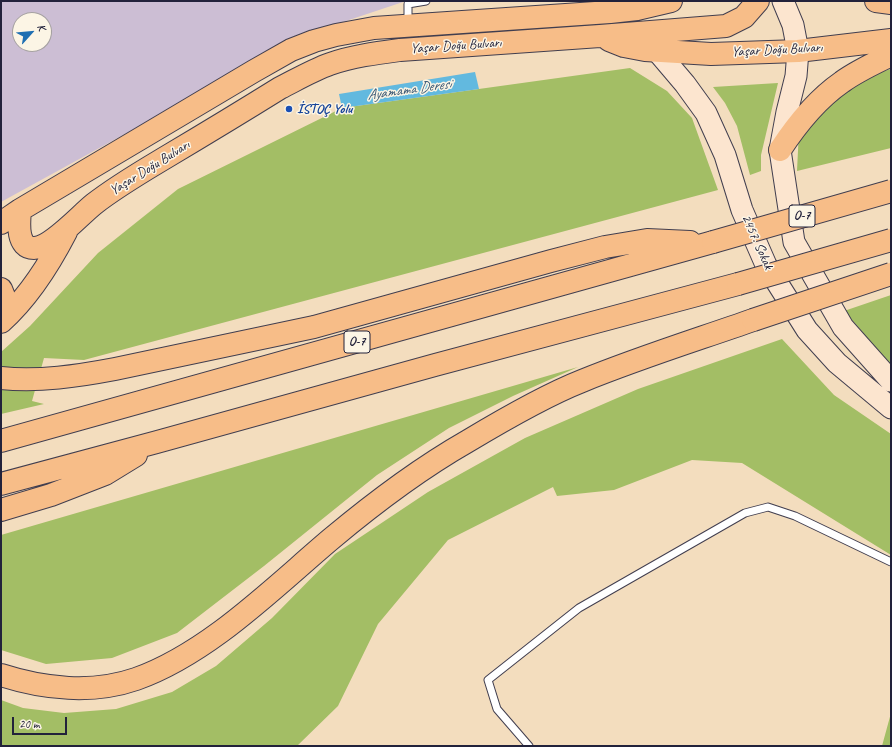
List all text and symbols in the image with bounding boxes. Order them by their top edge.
north arrow [12,12,52,52]
text: K [34,21,49,33]
street label: Yaşar Doğu Bulvarı [410,34,502,58]
street label: Yaşar Doğu Bulvarı [731,39,823,61]
water label: Ayamama Deresi [366,75,452,105]
place label: İSTOÇ Yolu [297,101,352,117]
marker: İSTOÇ Yolu [284,104,294,114]
street label: Yaşar Doğu Bulvarı [107,137,193,199]
road number: O-7 [789,205,815,227]
street label: 2457. Sokak [737,212,777,272]
road number: O-7 [344,331,370,353]
scale bar [14,709,69,735]
text: 20 m [19,716,39,732]

